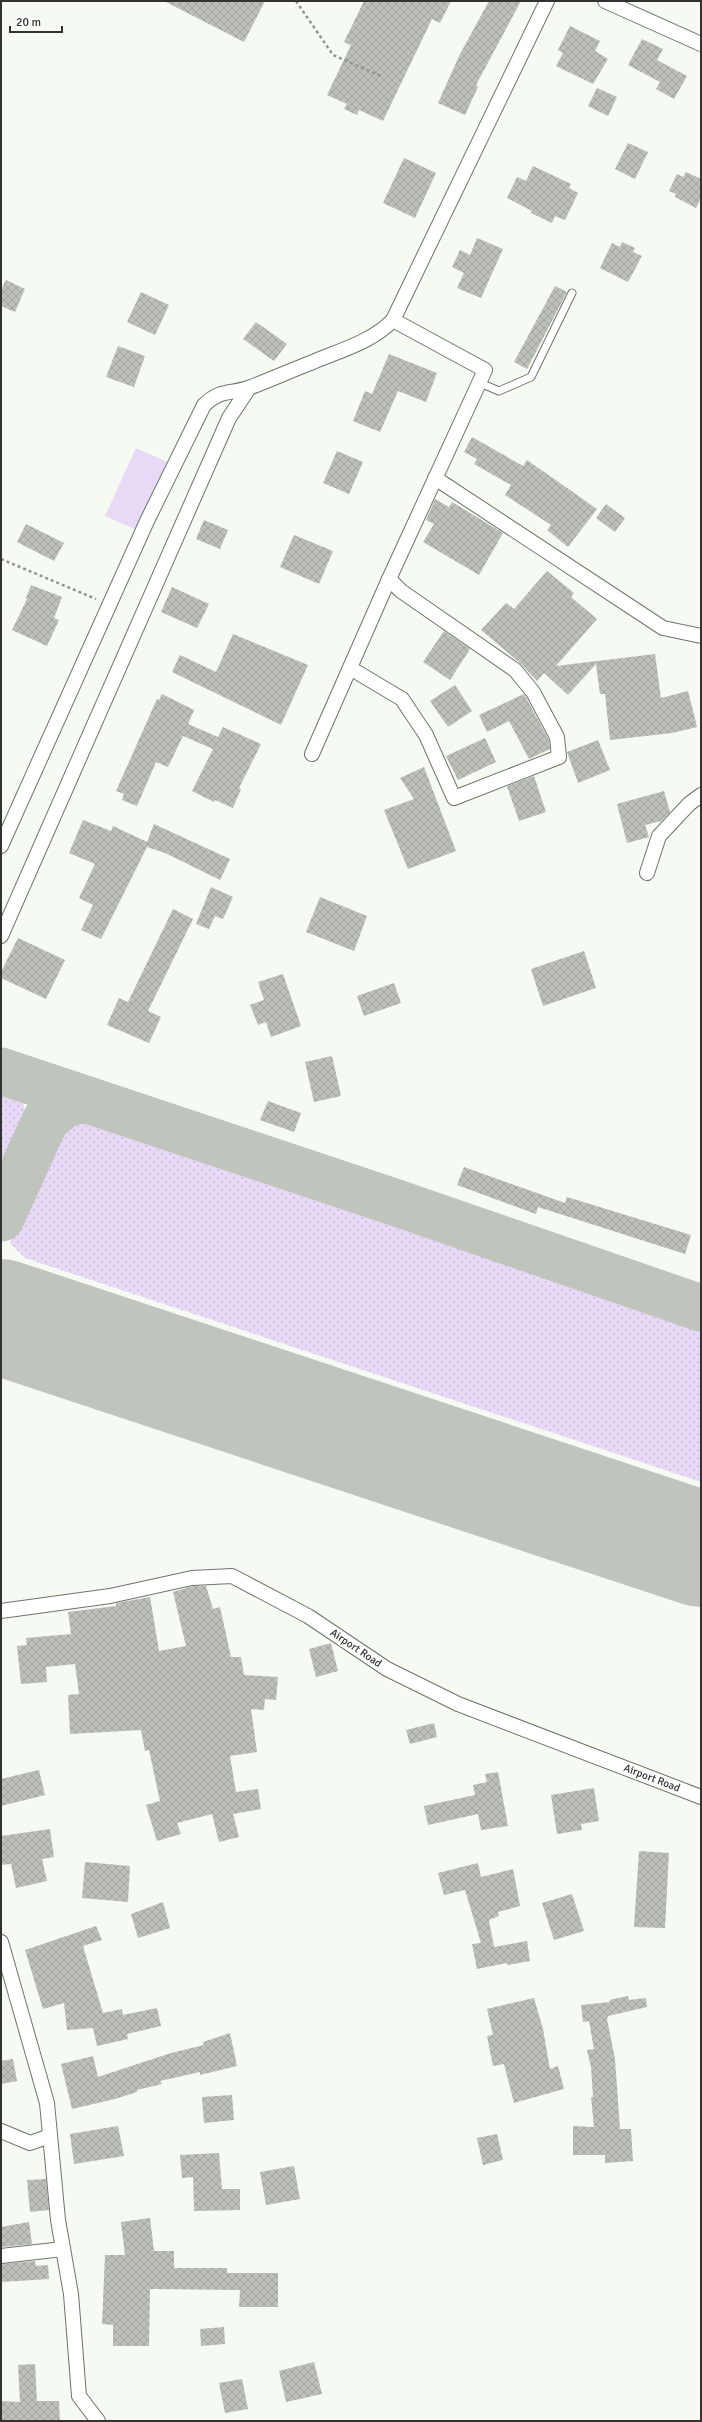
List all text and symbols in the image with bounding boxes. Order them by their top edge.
scale bar [10,8,62,34]
text: 20 m [16,15,41,30]
street label: Airport Road [328,1626,384,1670]
street label: Airport Road [622,1761,682,1795]

